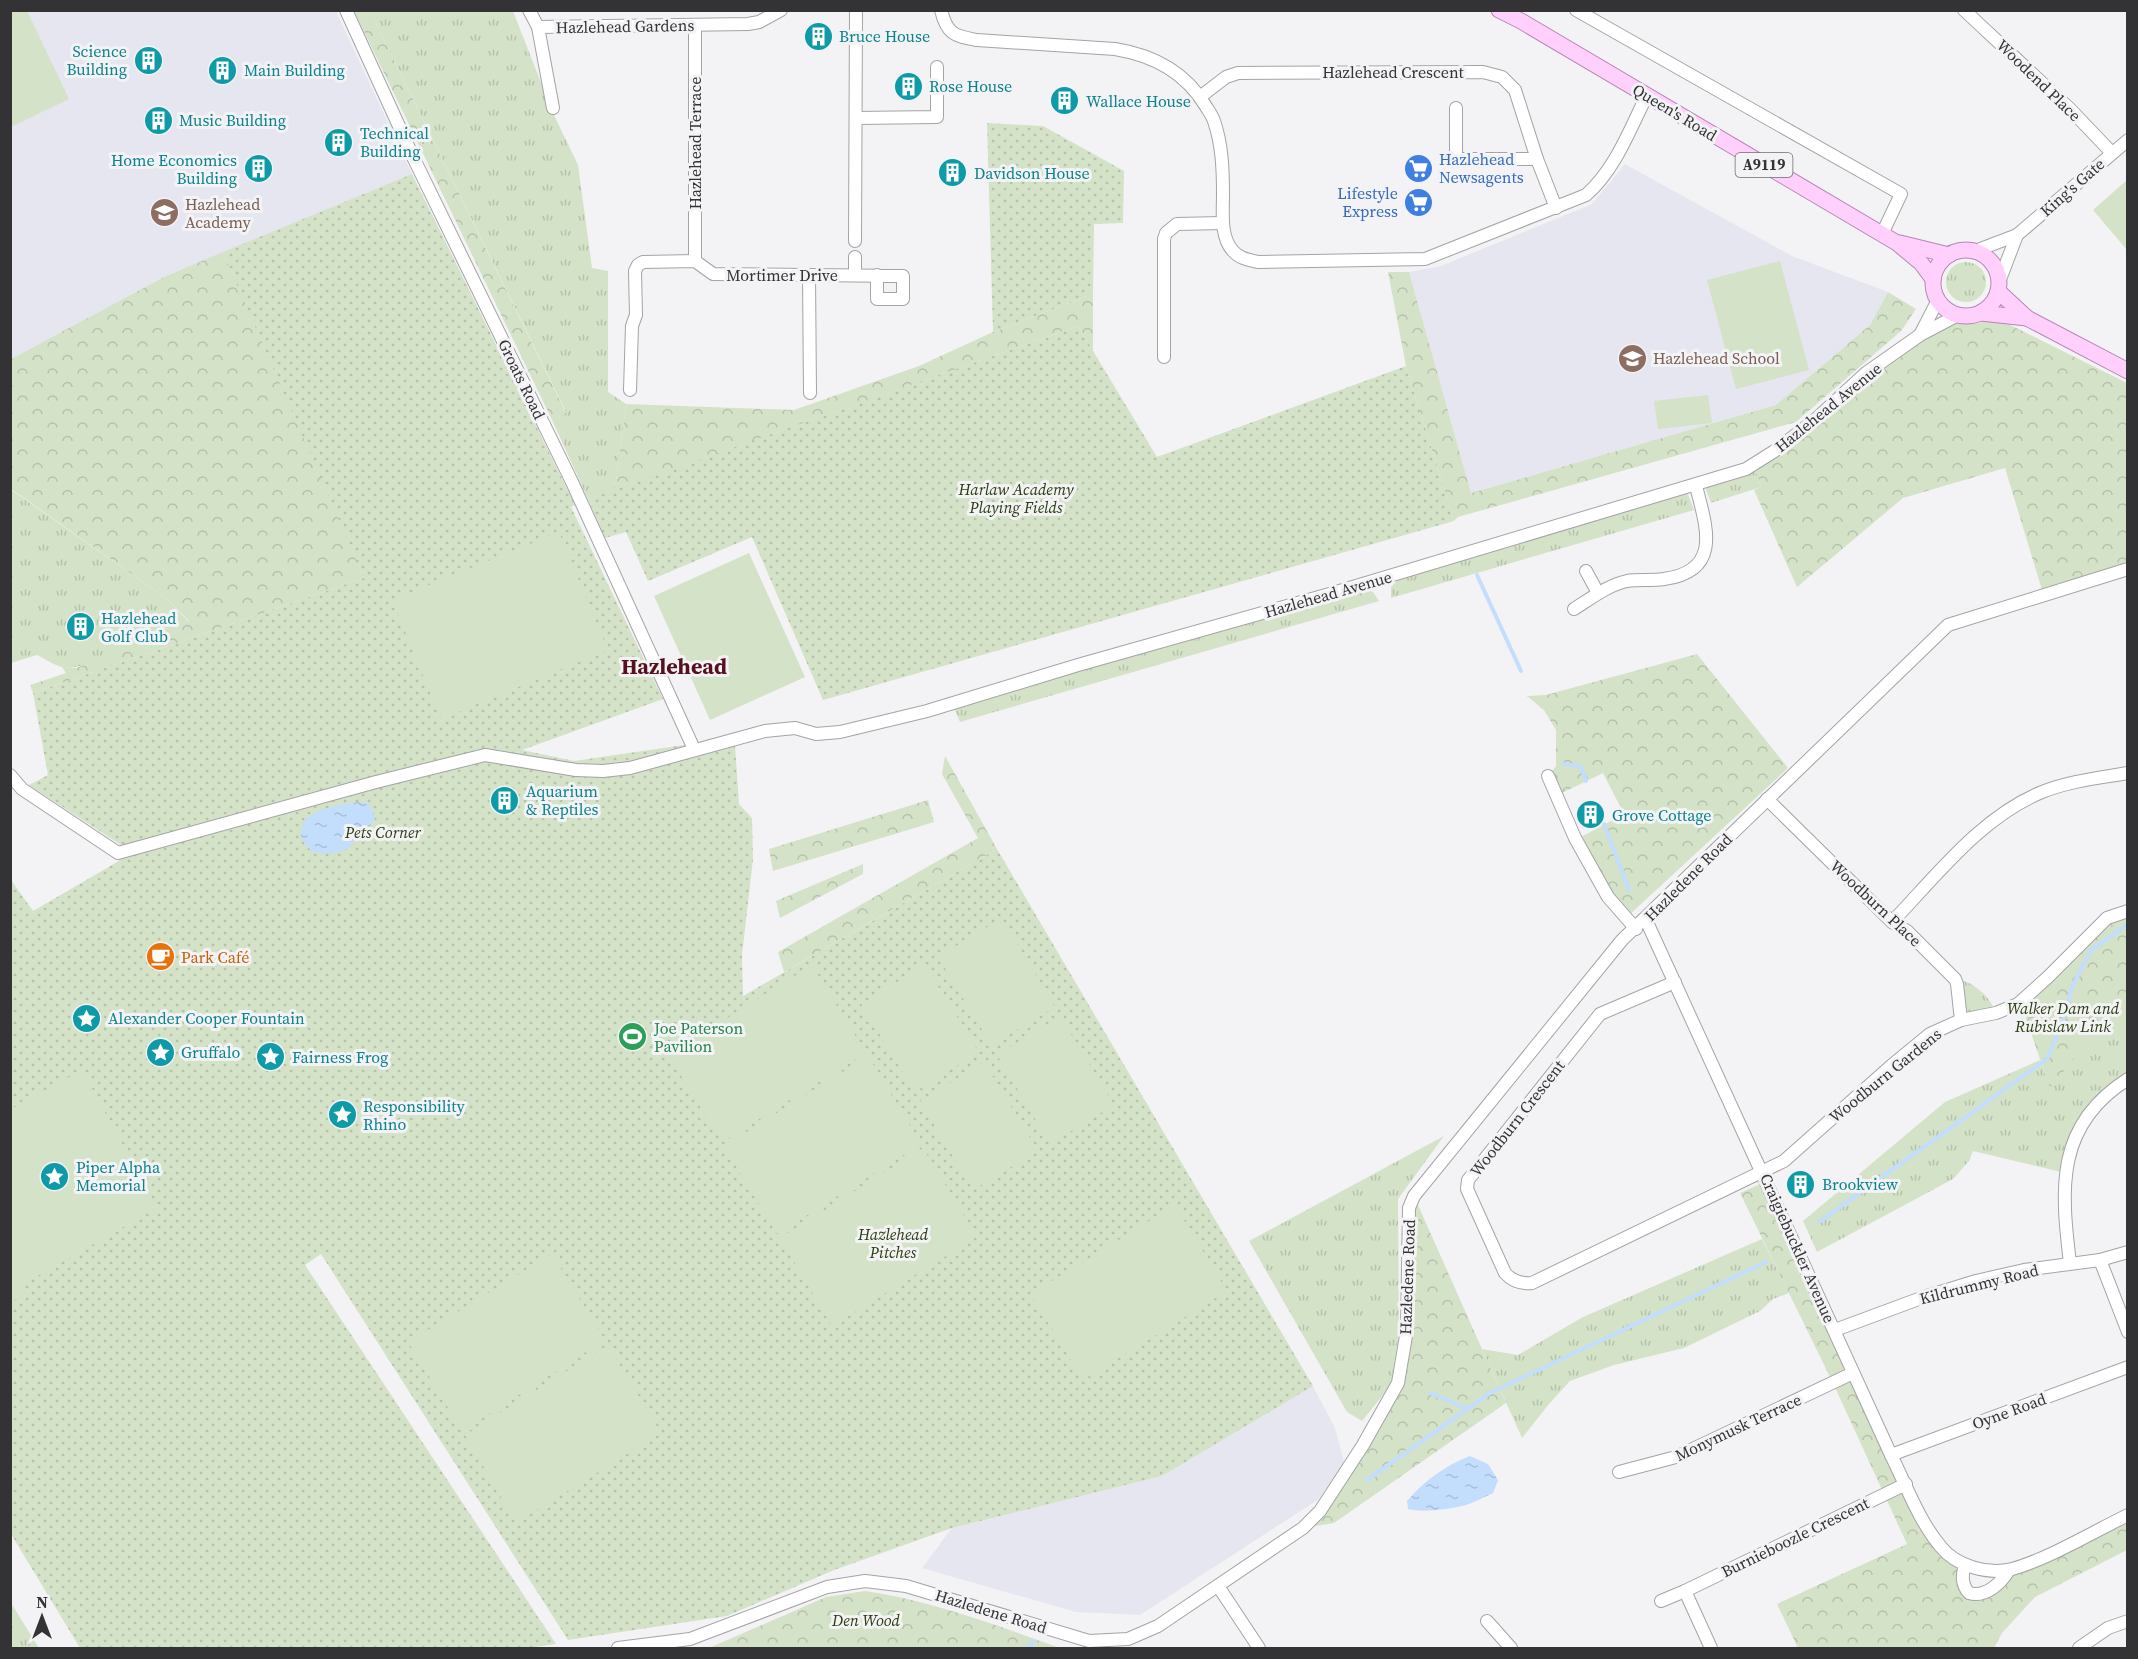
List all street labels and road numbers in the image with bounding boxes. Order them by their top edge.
street label: Hazlehead Gardens [556,14,694,38]
street label: Woodend Place [1992,34,2086,126]
street label: Hazlehead Crescent [1322,61,1465,83]
street label: Hazlehead Terrace [684,77,706,209]
street label: Queen's Road [1629,78,1721,146]
road number: A9119 [1736,153,1792,177]
street label: King's Gate [2035,153,2109,221]
street label: Mortimer Drive [726,264,838,286]
street label: Groats Road [493,335,551,423]
street label: Hazlehead Avenue [1770,357,1886,457]
street label: Hazlehead Avenue [1262,565,1394,623]
street label: Hazledene Road [1639,828,1737,926]
street label: Woodburn Place [1825,855,1927,951]
street label: Woodburn Gardens [1824,1023,1946,1127]
street label: Woodburn Crescent [1465,1055,1570,1181]
street label: Craigiebuckler Avenue [1755,1170,1841,1326]
street label: Hazledene Road [1394,1219,1420,1335]
street label: Kildrummy Road [1917,1259,2041,1309]
street label: Oyne Road [1969,1387,2049,1435]
street label: Monymusk Terrace [1671,1388,1805,1466]
street label: Burnieboozle Crescent [1718,1491,1873,1582]
street label: Hazledene Road [932,1584,1050,1638]

